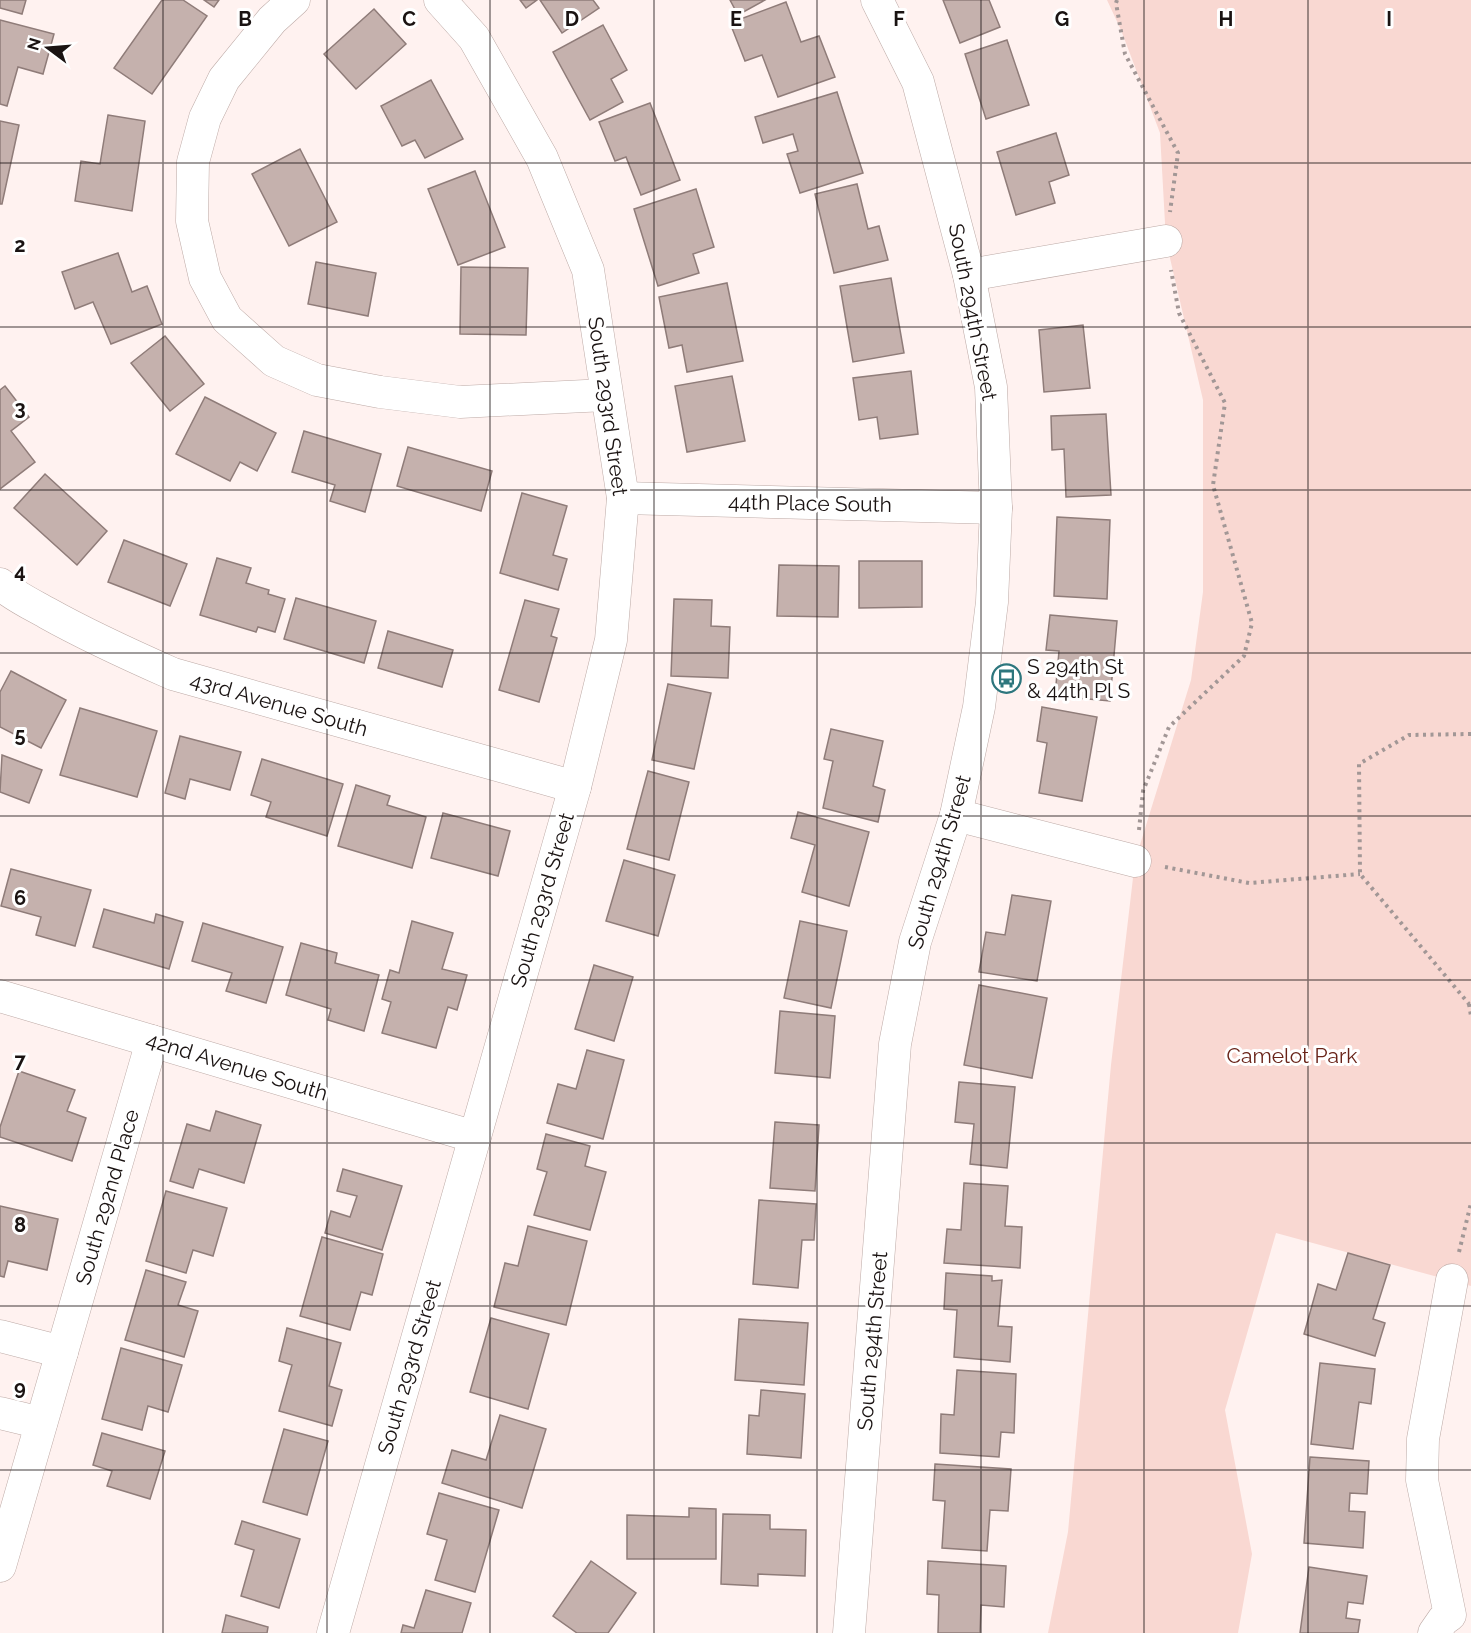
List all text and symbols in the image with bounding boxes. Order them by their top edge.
text: B [238,7,252,31]
text: C [402,7,416,31]
text: D [565,7,579,31]
text: E [730,7,742,31]
text: F [893,7,905,31]
text: G [1055,7,1069,31]
text: H [1219,7,1233,31]
text: I [1386,7,1392,31]
north arrow [18,18,78,78]
text: N [23,36,45,52]
street label: South 294th Street [944,221,1002,403]
text: 2 [14,233,26,257]
street label: South 293rd Street [583,315,633,497]
text: 3 [14,396,26,420]
street label: 44th Place South [728,489,892,517]
text: 4 [14,559,26,583]
place label: S 294th St & 44th Pl S [1027,654,1130,703]
bus stop icon: S 294th St & 44th Pl S [990,662,1022,694]
street label: 43rd Avenue South [187,667,371,741]
text: 5 [14,723,26,747]
street label: South 294th Street [902,772,976,952]
street label: South 293rd Street [505,810,579,990]
text: 6 [14,886,26,910]
street label: 42nd Avenue South [143,1026,331,1106]
park label: Camelot Park [1227,1043,1357,1068]
text: 7 [14,1049,26,1073]
street label: South 292nd Place [70,1106,144,1288]
text: 8 [14,1213,26,1237]
street label: South 294th Street [852,1250,892,1432]
street label: South 293rd Street [372,1277,446,1457]
text: 9 [14,1376,26,1400]

